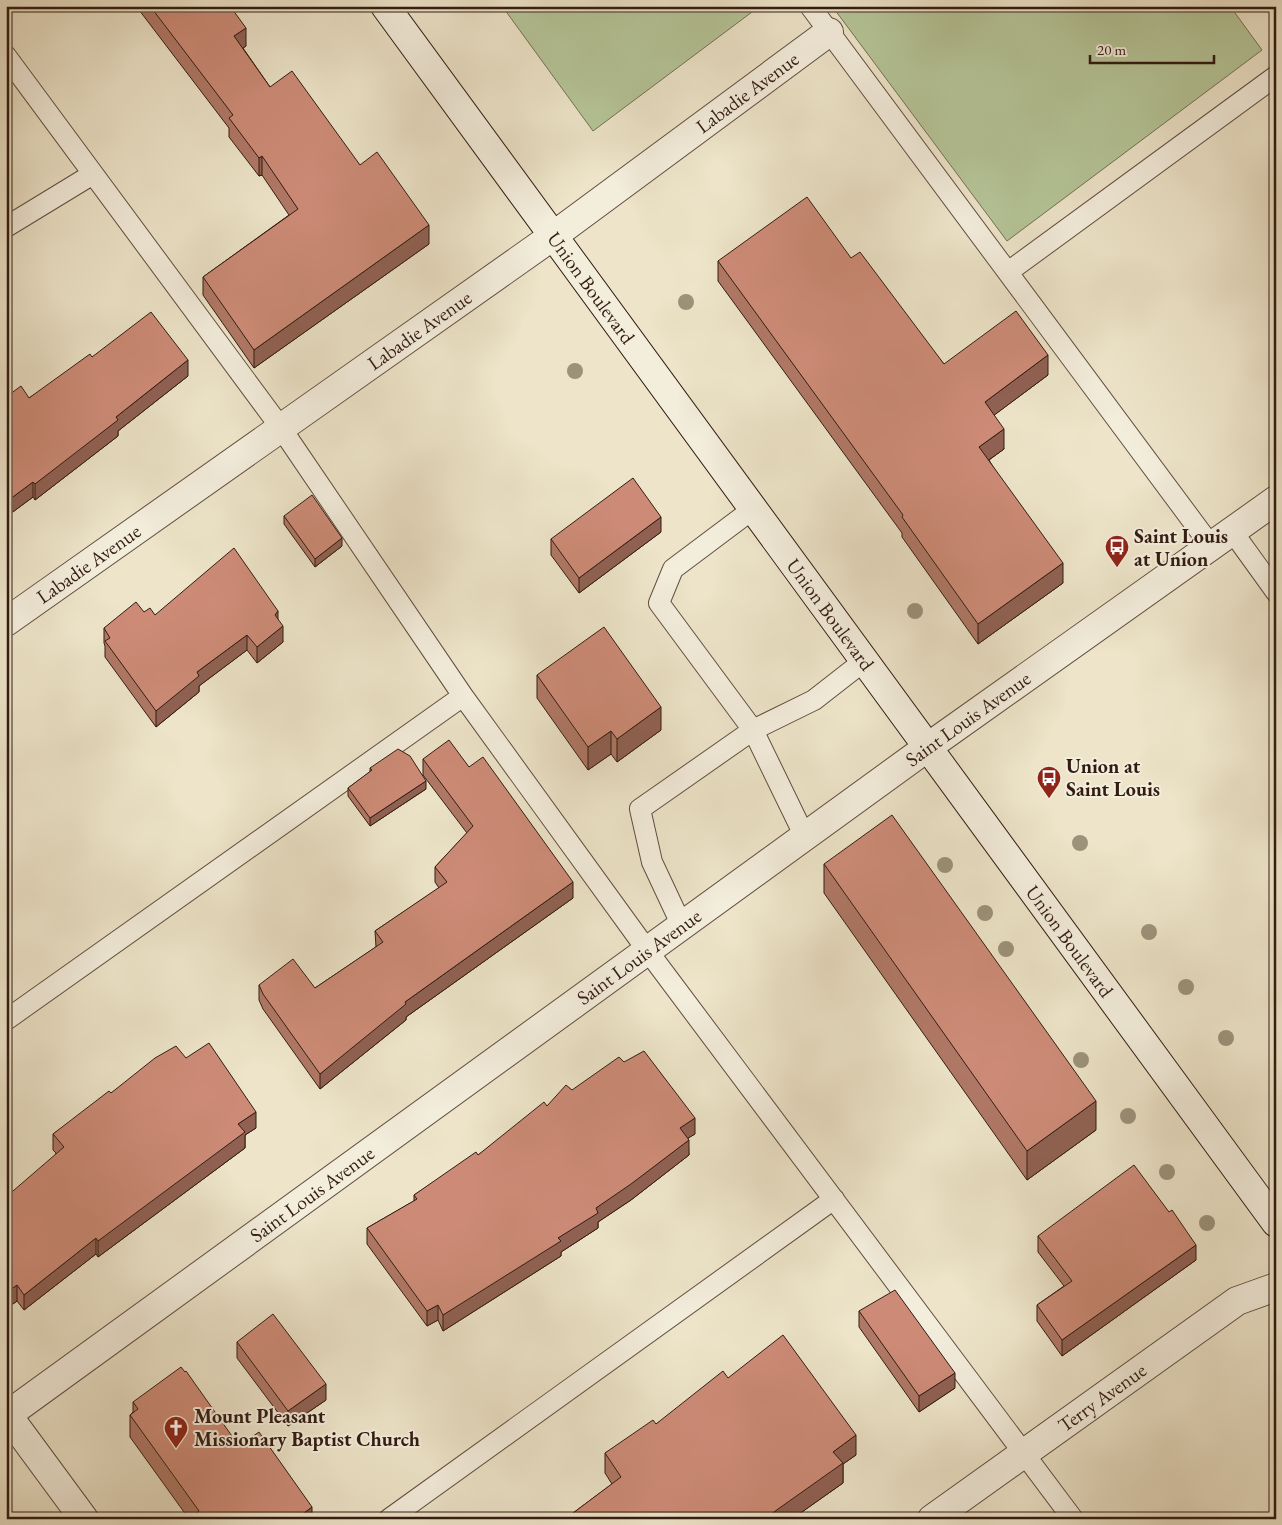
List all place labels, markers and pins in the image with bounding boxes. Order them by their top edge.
place label: Saint Louis at Union [1134,523,1228,572]
bus stop icon: Saint Louis at Union [1104,534,1130,568]
place label: Union at Saint Louis [1066,753,1160,802]
bus stop icon: Union at Saint Louis [1036,765,1062,799]
place label: Mount Pleasant Missionary Baptist Church [194,1403,420,1452]
church icon: Mount Pleasant Missionary Baptist Church [163,1415,189,1449]

